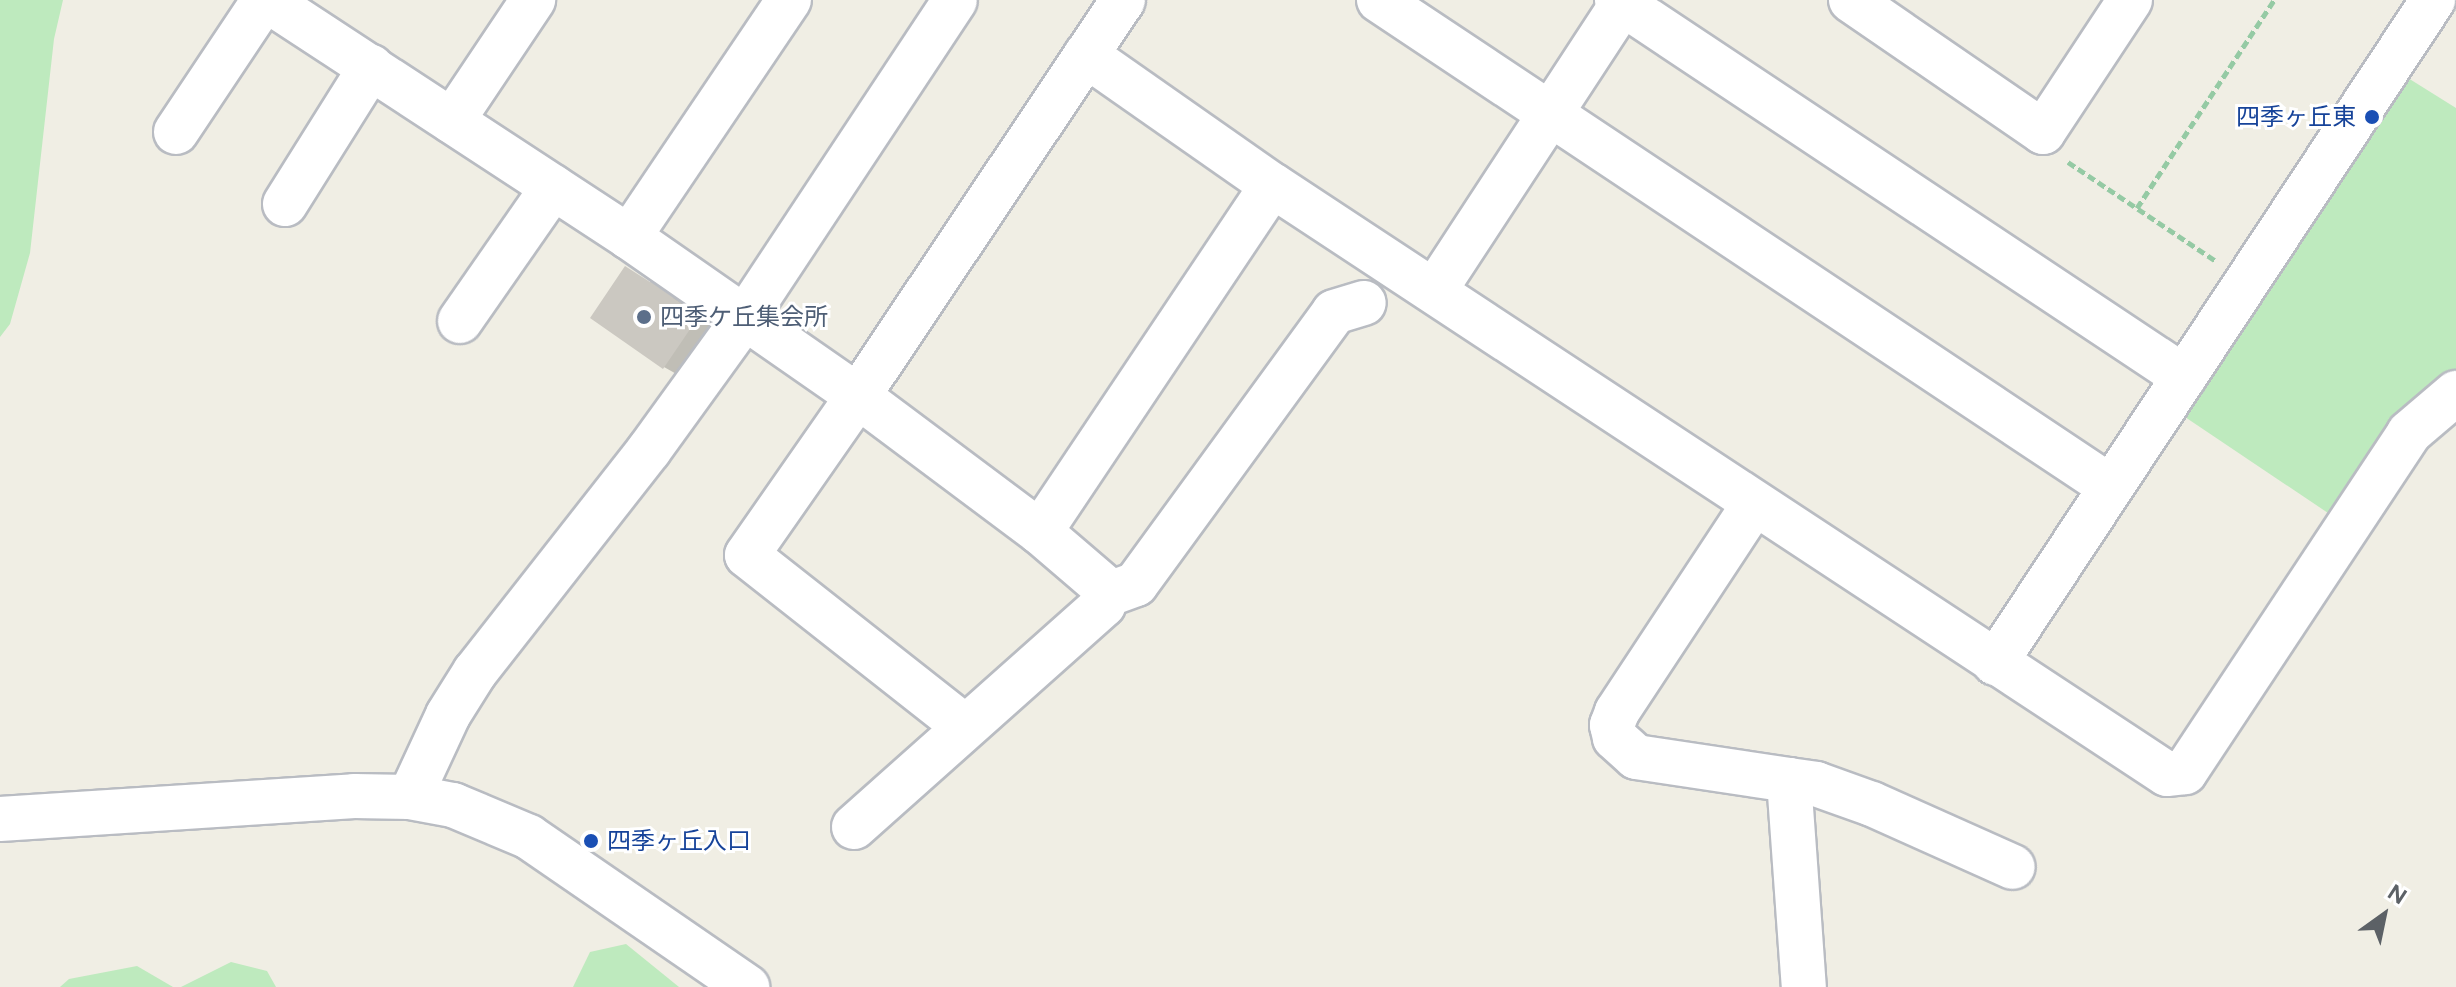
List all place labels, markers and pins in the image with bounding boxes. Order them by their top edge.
place label: 四季ヶ丘東 [2236,103,2356,131]
marker: 四季ヶ丘東 [2363,108,2381,126]
place label: 四季ケ丘集会所 [660,303,828,331]
marker: 四季ケ丘集会所 [635,308,653,326]
place label: 四季ヶ丘入口 [607,827,751,855]
marker: 四季ヶ丘入口 [582,832,600,850]

